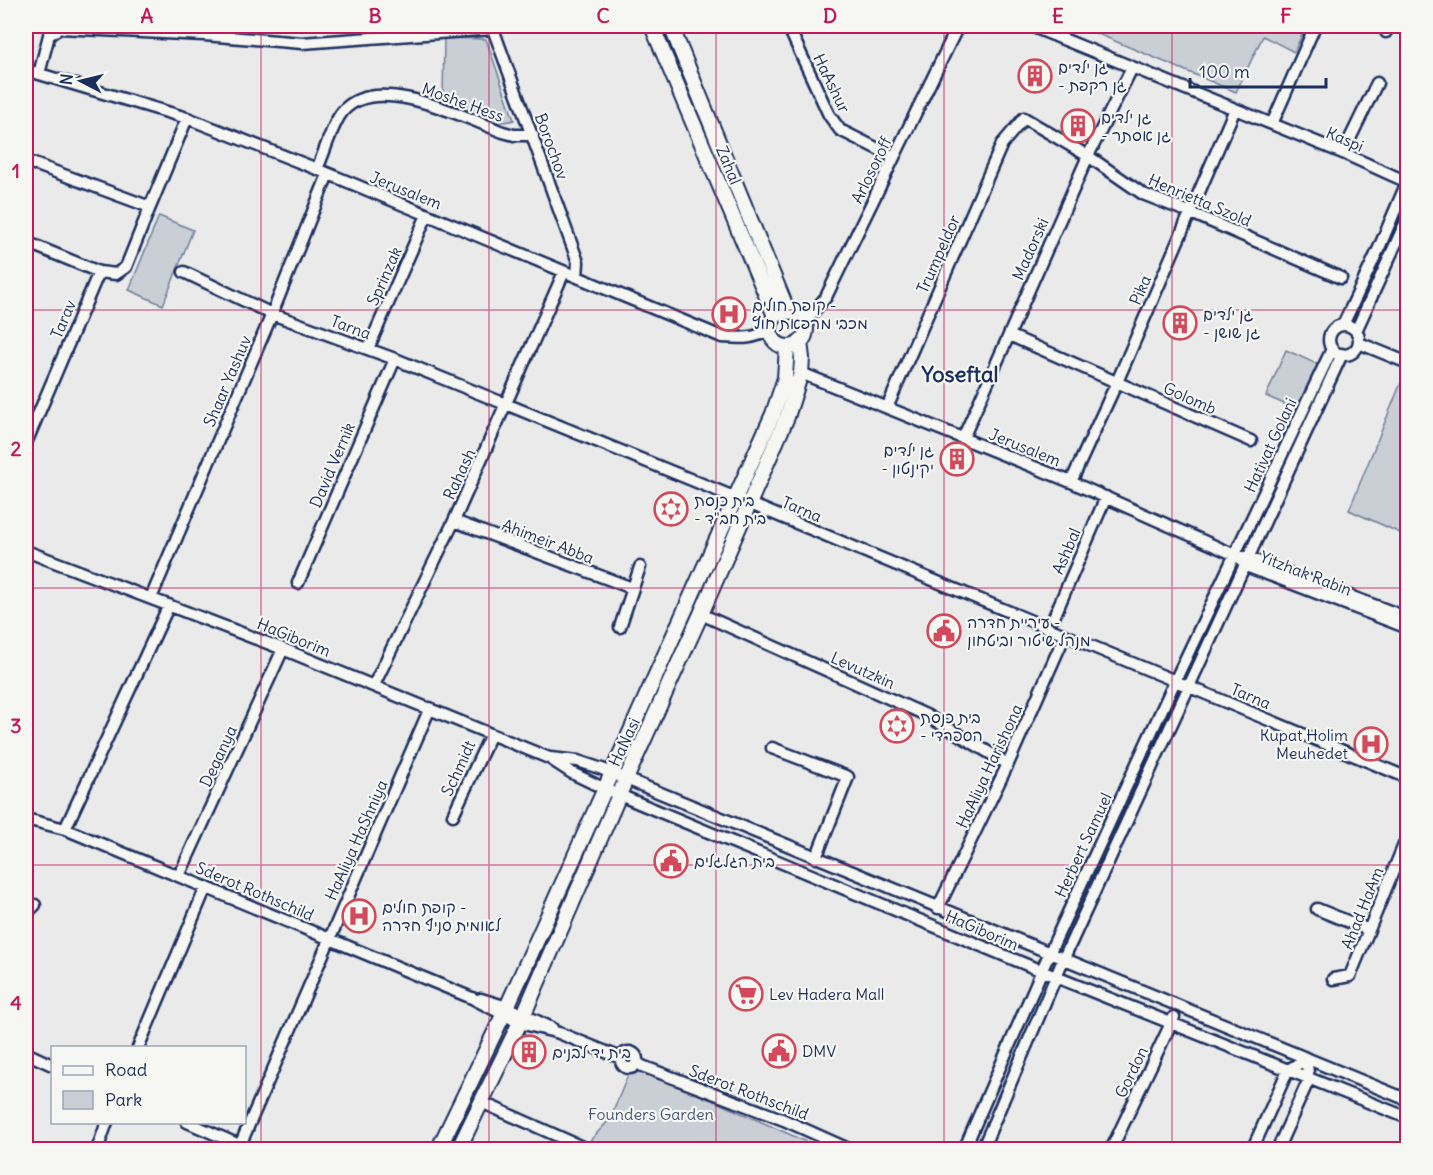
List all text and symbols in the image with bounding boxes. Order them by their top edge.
text: A [141,3,154,28]
text: B [368,3,382,28]
text: C [596,3,610,28]
text: D [823,3,837,28]
text: E [1052,3,1064,28]
text: F [1280,3,1292,28]
street label: HaAshur [809,50,855,116]
north arrow [51,51,111,111]
scale bar [1190,51,1326,89]
place label: גן ילדים - גן רקפת [1058,57,1127,95]
building icon: גן ילדים - גן רקפת [1017,58,1053,94]
text: 100 m [1199,60,1250,83]
text: N [56,72,77,86]
street label: Moshe Hess [419,78,507,126]
place label: גן ילדים - גן אסתר [1101,107,1171,145]
building icon: גן ילדים - גן אסתר [1060,108,1096,144]
street label: Borochov [531,110,573,182]
street label: Kaspi [1323,122,1367,156]
street label: Arlosoroff [846,133,896,206]
street label: Zahal [712,143,746,187]
text: 1 [12,158,20,183]
street label: Jerusalem [367,167,445,213]
street label: Henrietta Szold [1145,169,1255,231]
street label: Trumpeldor [912,211,964,296]
street label: Madorski [1007,215,1053,283]
street label: Sprinzak [362,244,406,308]
street label: Pika [1125,272,1155,308]
place label: קופת חולים - מכבי מרפאת חוץ [752,295,868,333]
hospital icon: קופת חולים - מכבי מרפאת חוץ [711,296,747,332]
street label: Tarav [46,297,80,341]
place label: גן ילדים - גן שושן [1203,304,1260,342]
building icon: גן ילדים - גן שושן [1162,305,1198,341]
street label: Tarna [328,311,374,343]
street label: Shaar Yashuv [199,332,255,430]
district label: Yoseftal [920,360,999,388]
street label: Golomb [1160,377,1220,419]
street label: Hativat Golani [1239,395,1301,495]
street label: David Vernik [305,419,359,511]
street label: Jerusalem [986,424,1064,470]
text: 2 [11,436,22,461]
place label: גן ילדים - יקינטון [881,440,934,479]
building icon: גן ילדים - יקינטון [939,441,975,477]
street label: Rahash [438,445,480,503]
place label: בית כנסת - בית חב"ד [694,490,766,528]
synagogue icon: בית כנסת - בית חב"ד [653,491,689,527]
street label: Tarna [779,492,825,526]
street label: Ahimeir Abba [499,514,597,568]
street label: Ashbal [1047,525,1085,577]
street label: Yitzhak Rabin [1257,546,1355,600]
place label: עיריית חדרה - מנהל שיטור וביטחון [967,612,1091,650]
street label: HaGiborim [254,613,334,661]
public building icon: עיריית חדרה - מנהל שיטור וביטחון [926,613,962,649]
street label: Levutzkin [828,647,898,693]
street label: Tarna [1228,679,1274,713]
street label: HaAliya Harishona [951,701,1027,831]
place label: בית כנסת - הספרדי [920,707,983,745]
synagogue icon: בית כנסת - הספרדי [879,708,915,744]
text: 3 [10,713,22,738]
street label: HaNasi [604,714,644,770]
street label: Deganya [195,722,241,790]
place label: Kupat Holim Meuhedet [1260,725,1349,763]
hospital icon: Kupat Holim Meuhedet [1353,726,1389,762]
street label: Schmidt [437,737,480,799]
street label: HaAliya HaShniya [320,777,392,903]
street label: Herbert Samuel [1050,789,1116,901]
public building icon: בית הגלגלים [653,843,689,879]
place label: בית הגלגלים [694,851,775,871]
street label: Sderot Rothschild [193,857,317,925]
street label: Ahad HaAm [1336,864,1388,952]
place label: קופת חולים - לאומית סניף חדרה [382,897,502,935]
hospital icon: קופת חולים - לאומית סניף חדרה [341,898,377,934]
street label: HaGiborim [942,906,1022,954]
supermarket icon: Lev Hadera Mall [728,976,764,1012]
place label: Lev Hadera Mall [769,984,884,1004]
text: 4 [10,990,22,1015]
public building icon: DMV [761,1033,797,1069]
building icon: בית יד לבנים [511,1034,547,1070]
place label: DMV [802,1041,836,1061]
place label: בית יד לבנים [552,1042,631,1062]
street label: Gordon [1110,1043,1152,1101]
legend [51,1046,246,1124]
text: Road [105,1058,148,1081]
street label: Sderot Rothschild [687,1060,811,1124]
text: Park [105,1088,142,1111]
park label: Founders Garden [588,1104,714,1124]

